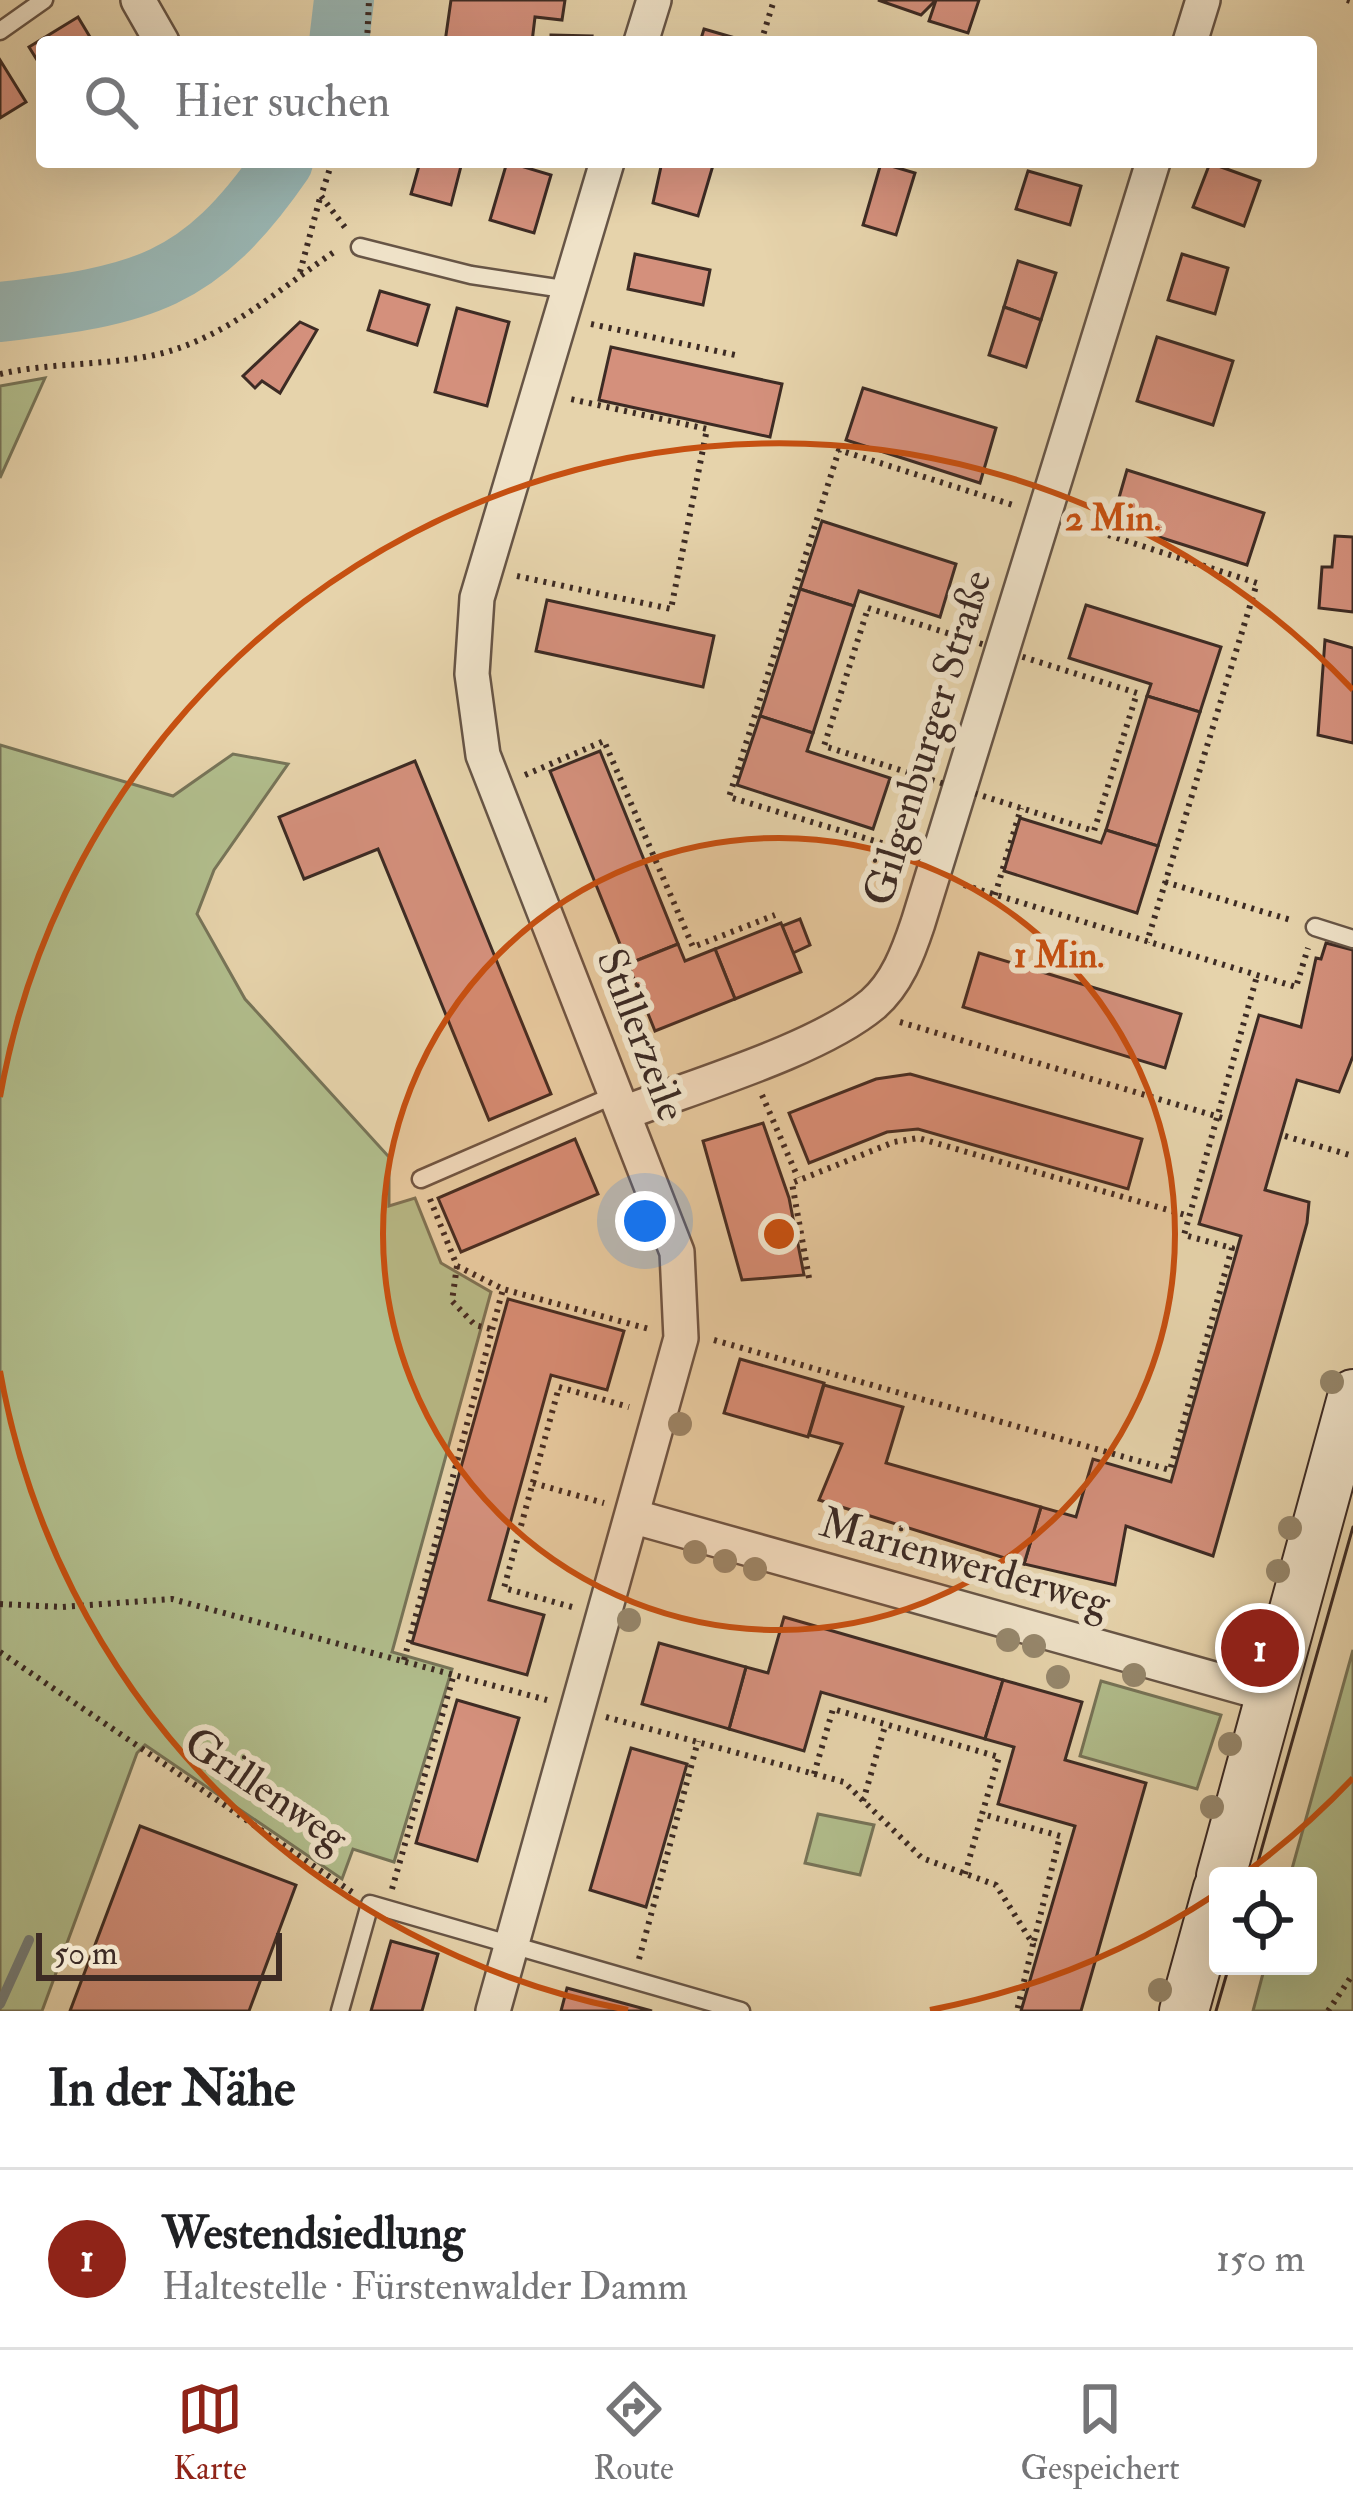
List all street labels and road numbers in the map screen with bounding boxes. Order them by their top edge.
street label: Gilgenburger Straße [852,564,1004,912]
street label: Stillerzeile [584,942,698,1128]
street label: Marienwerderweg [814,1497,1117,1630]
street label: Grillenweg [174,1716,359,1864]

